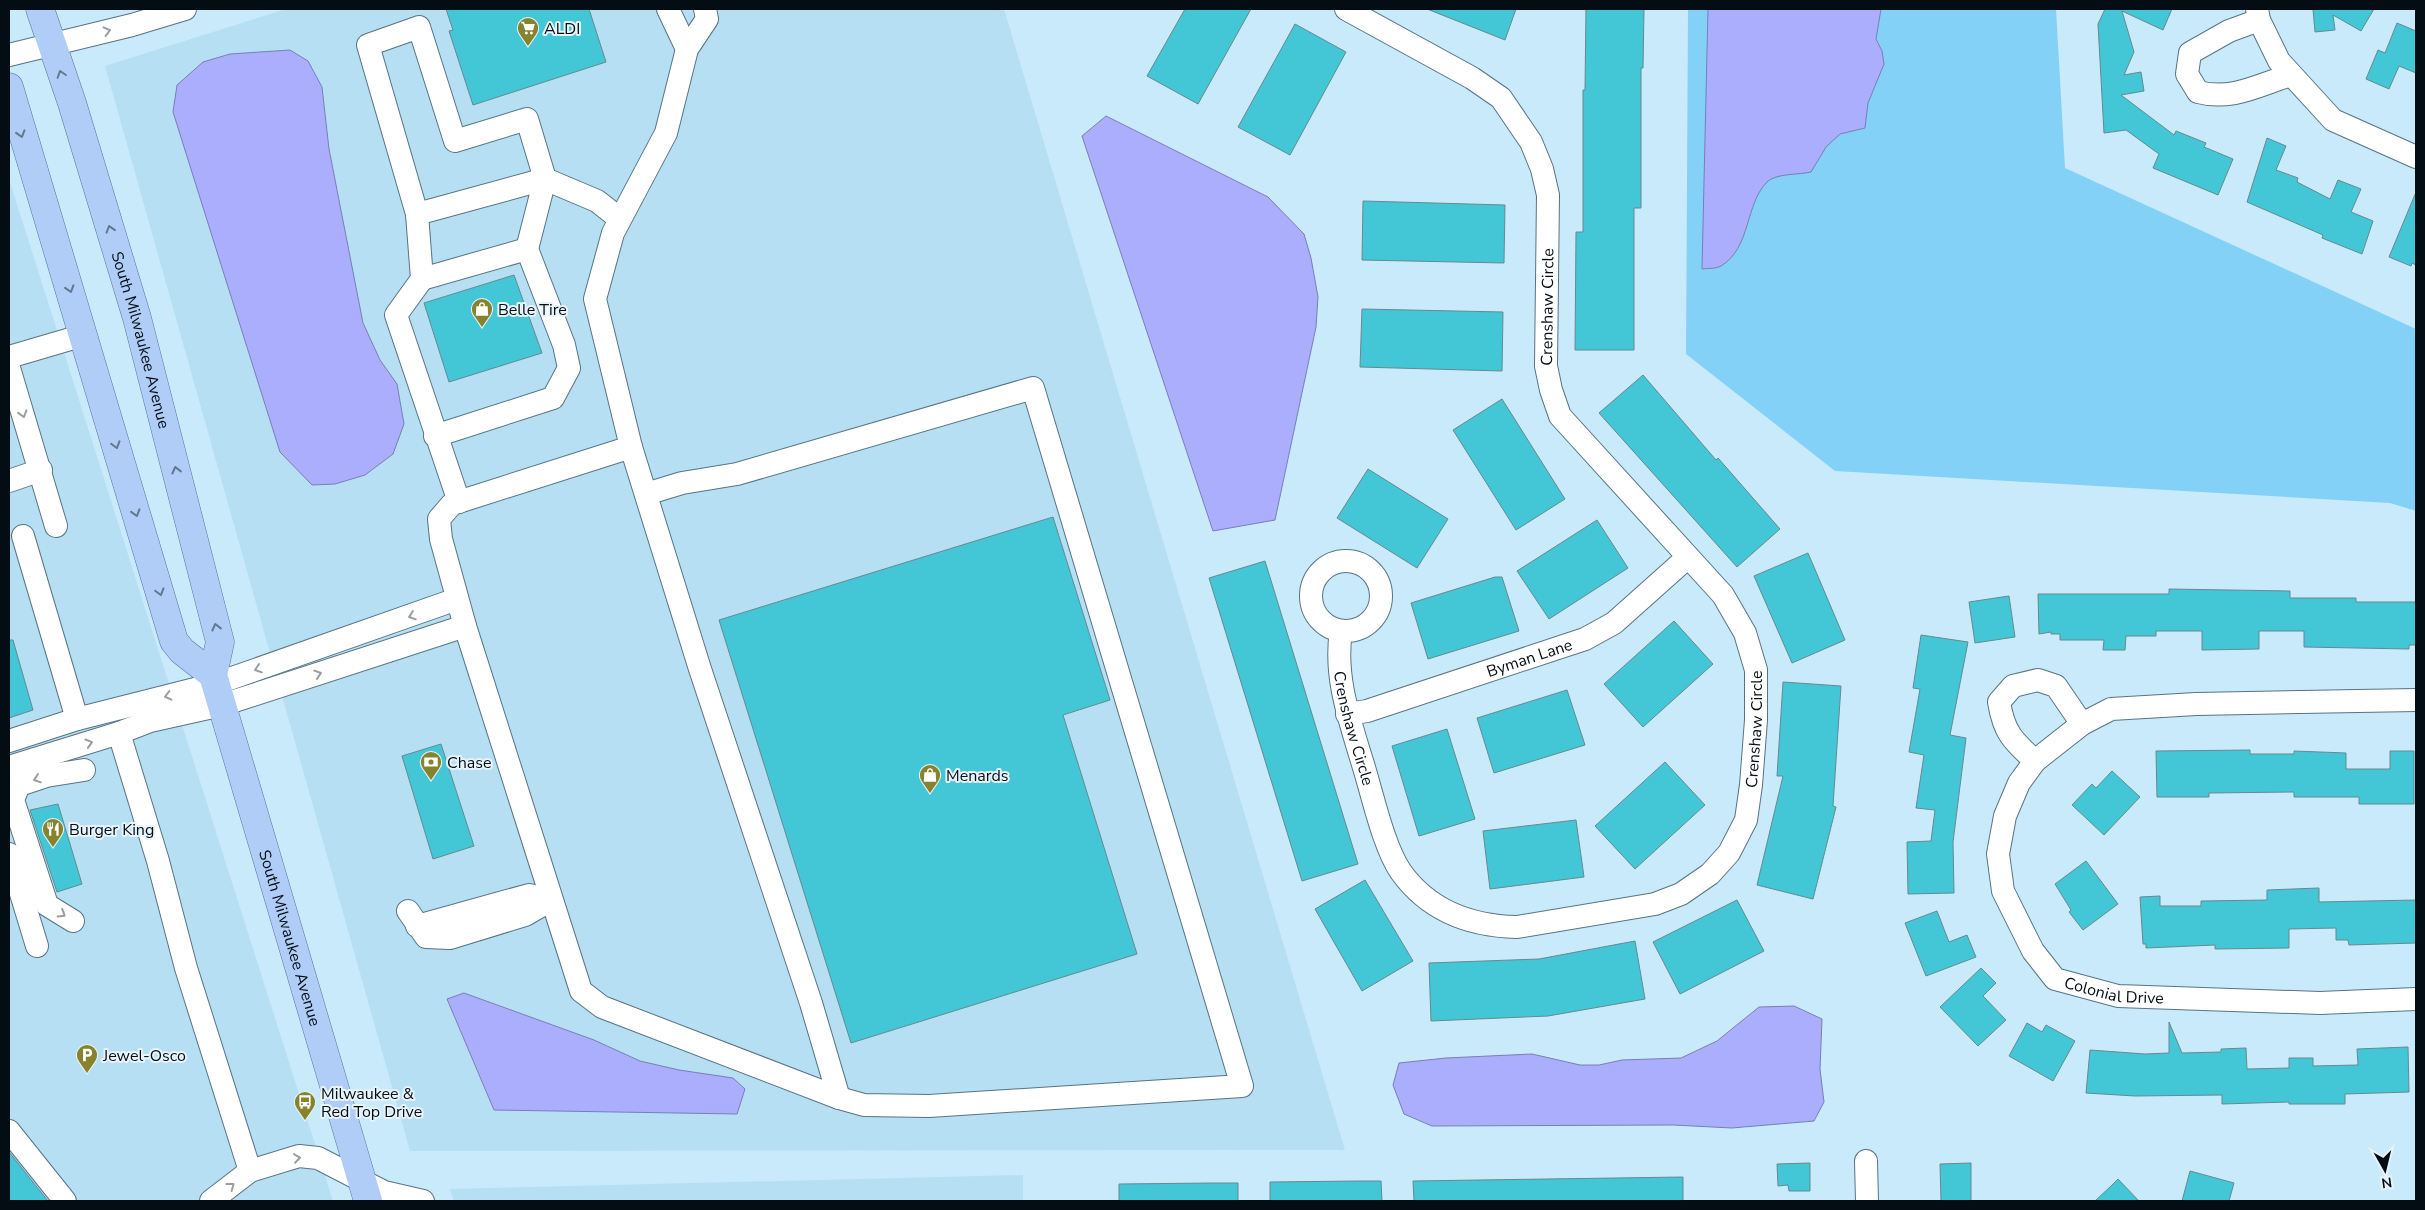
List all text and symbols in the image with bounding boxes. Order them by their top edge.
supermarket icon: ALDI [516,16,540,47]
place label: ALDI [544,18,580,40]
one-way arrow [103,26,112,37]
one-way arrow [57,70,67,78]
one-way arrow [16,129,26,138]
one-way arrow [105,225,115,233]
street label: Crenshaw Circle [1536,248,1559,366]
street label: South Milwaukee Avenue [105,249,175,431]
one-way arrow [64,284,74,293]
shop icon: Belle Tire [470,297,494,328]
place label: Belle Tire [498,299,567,321]
one-way arrow [18,410,28,418]
one-way arrow [111,440,121,449]
one-way arrow [171,466,181,474]
one-way arrow [131,508,141,517]
one-way arrow [154,588,164,596]
one-way arrow [408,610,416,620]
one-way arrow [211,623,222,632]
street label: Byman Lane [1484,634,1575,683]
one-way arrow [254,663,263,673]
one-way arrow [313,670,322,680]
street label: Crenshaw Circle [1328,670,1379,788]
street label: Crenshaw Circle [1741,671,1768,789]
one-way arrow [164,690,173,701]
one-way arrow [84,738,92,748]
bank icon: Chase [419,750,443,781]
place label: Chase [447,752,492,774]
shop icon: Menards [918,763,942,794]
place label: Menards [946,765,1008,787]
one-way arrow [33,773,41,783]
restaurant icon: Burger King [41,817,65,848]
place label: Burger King [69,819,154,841]
street label: South Milwaukee Avenue [253,847,326,1029]
one-way arrow [56,908,65,917]
street label: Colonial Drive [2062,972,2164,1010]
parking icon: Jewel-Osco [75,1043,99,1074]
place label: Jewel-Osco [102,1045,186,1067]
place label: Milwaukee & Red Top Drive [321,1083,422,1123]
bus stop icon: Milwaukee & Red Top Drive [293,1090,317,1121]
north arrow [2360,1145,2410,1195]
one-way arrow [294,1153,302,1164]
text: N [2380,1172,2393,1193]
one-way arrow [225,1184,234,1192]

